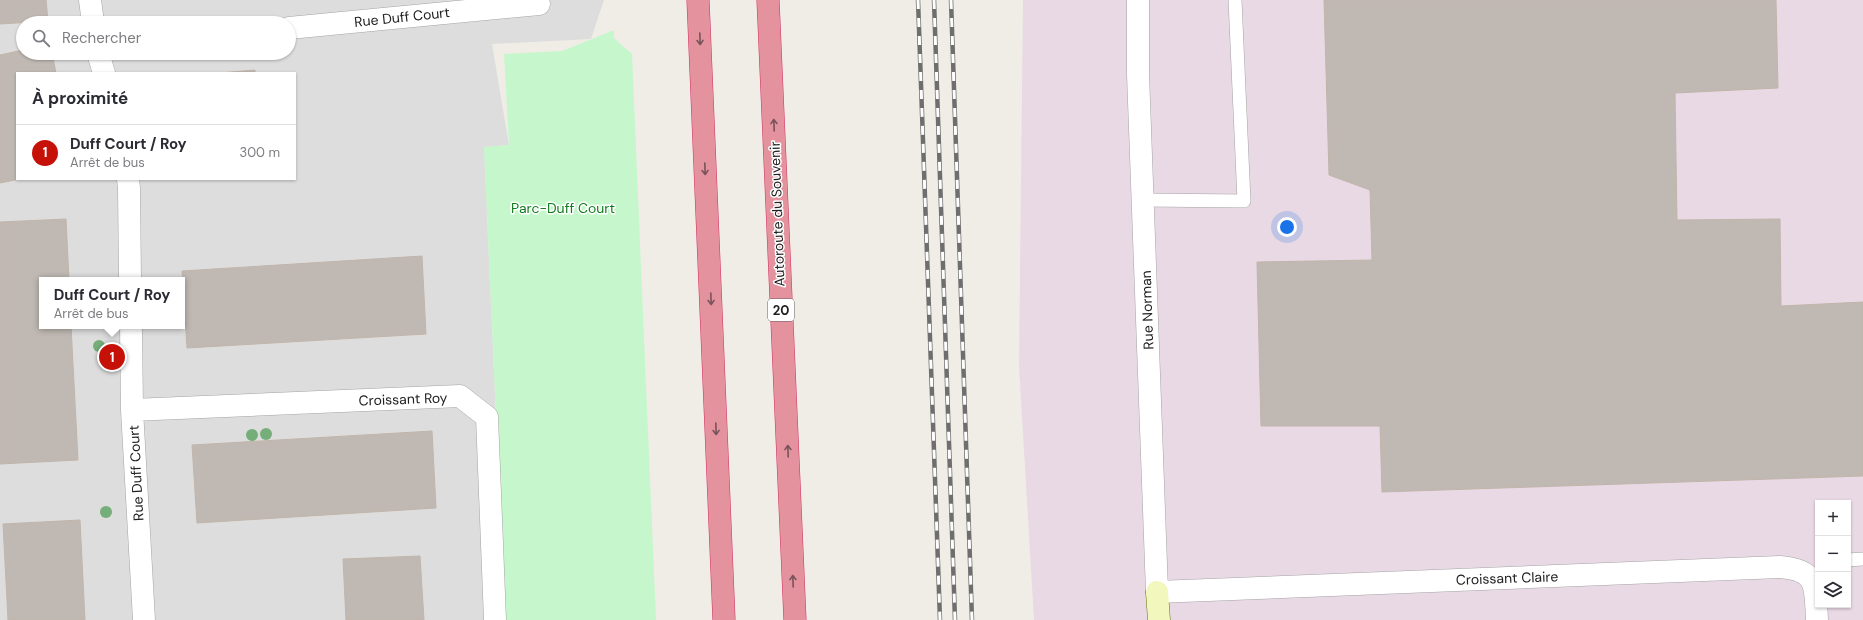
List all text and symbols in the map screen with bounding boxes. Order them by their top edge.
street label: Rue Duff Court [353,3,451,31]
search box [16,16,296,60]
icon: search [30,27,52,49]
text: Rechercher [62,28,141,48]
one-way arrow [696,32,704,45]
text: À proximité [32,87,128,109]
one-way arrow [770,119,777,132]
text: Duff Court / Roy [70,134,187,154]
street label: Autoroute du Souvenir [765,141,789,287]
text: 1 [43,144,47,161]
text: 300 m [239,144,280,161]
text: Arrêt de bus [70,154,145,171]
one-way arrow [702,162,709,175]
park label: Parc-Duff Court [511,199,615,217]
your location [1277,217,1297,237]
street label: Rue Norman [1137,270,1157,350]
popup [39,277,185,329]
text: Duff Court / Roy [54,285,170,305]
one-way arrow [707,292,714,305]
road number: 20 [768,299,794,321]
text: Arrêt de bus [54,305,129,322]
pin: 1 [99,342,125,372]
street label: Croissant Roy [358,388,448,410]
one-way arrow [712,422,720,435]
street label: Rue Duff Court [125,425,147,521]
one-way arrow [784,445,791,458]
map controls [1815,500,1851,608]
button: + [1815,500,1851,536]
button: − [1815,536,1851,572]
street label: Croissant Claire [1455,567,1559,589]
button: layers [1815,572,1851,608]
one-way arrow [789,575,797,588]

